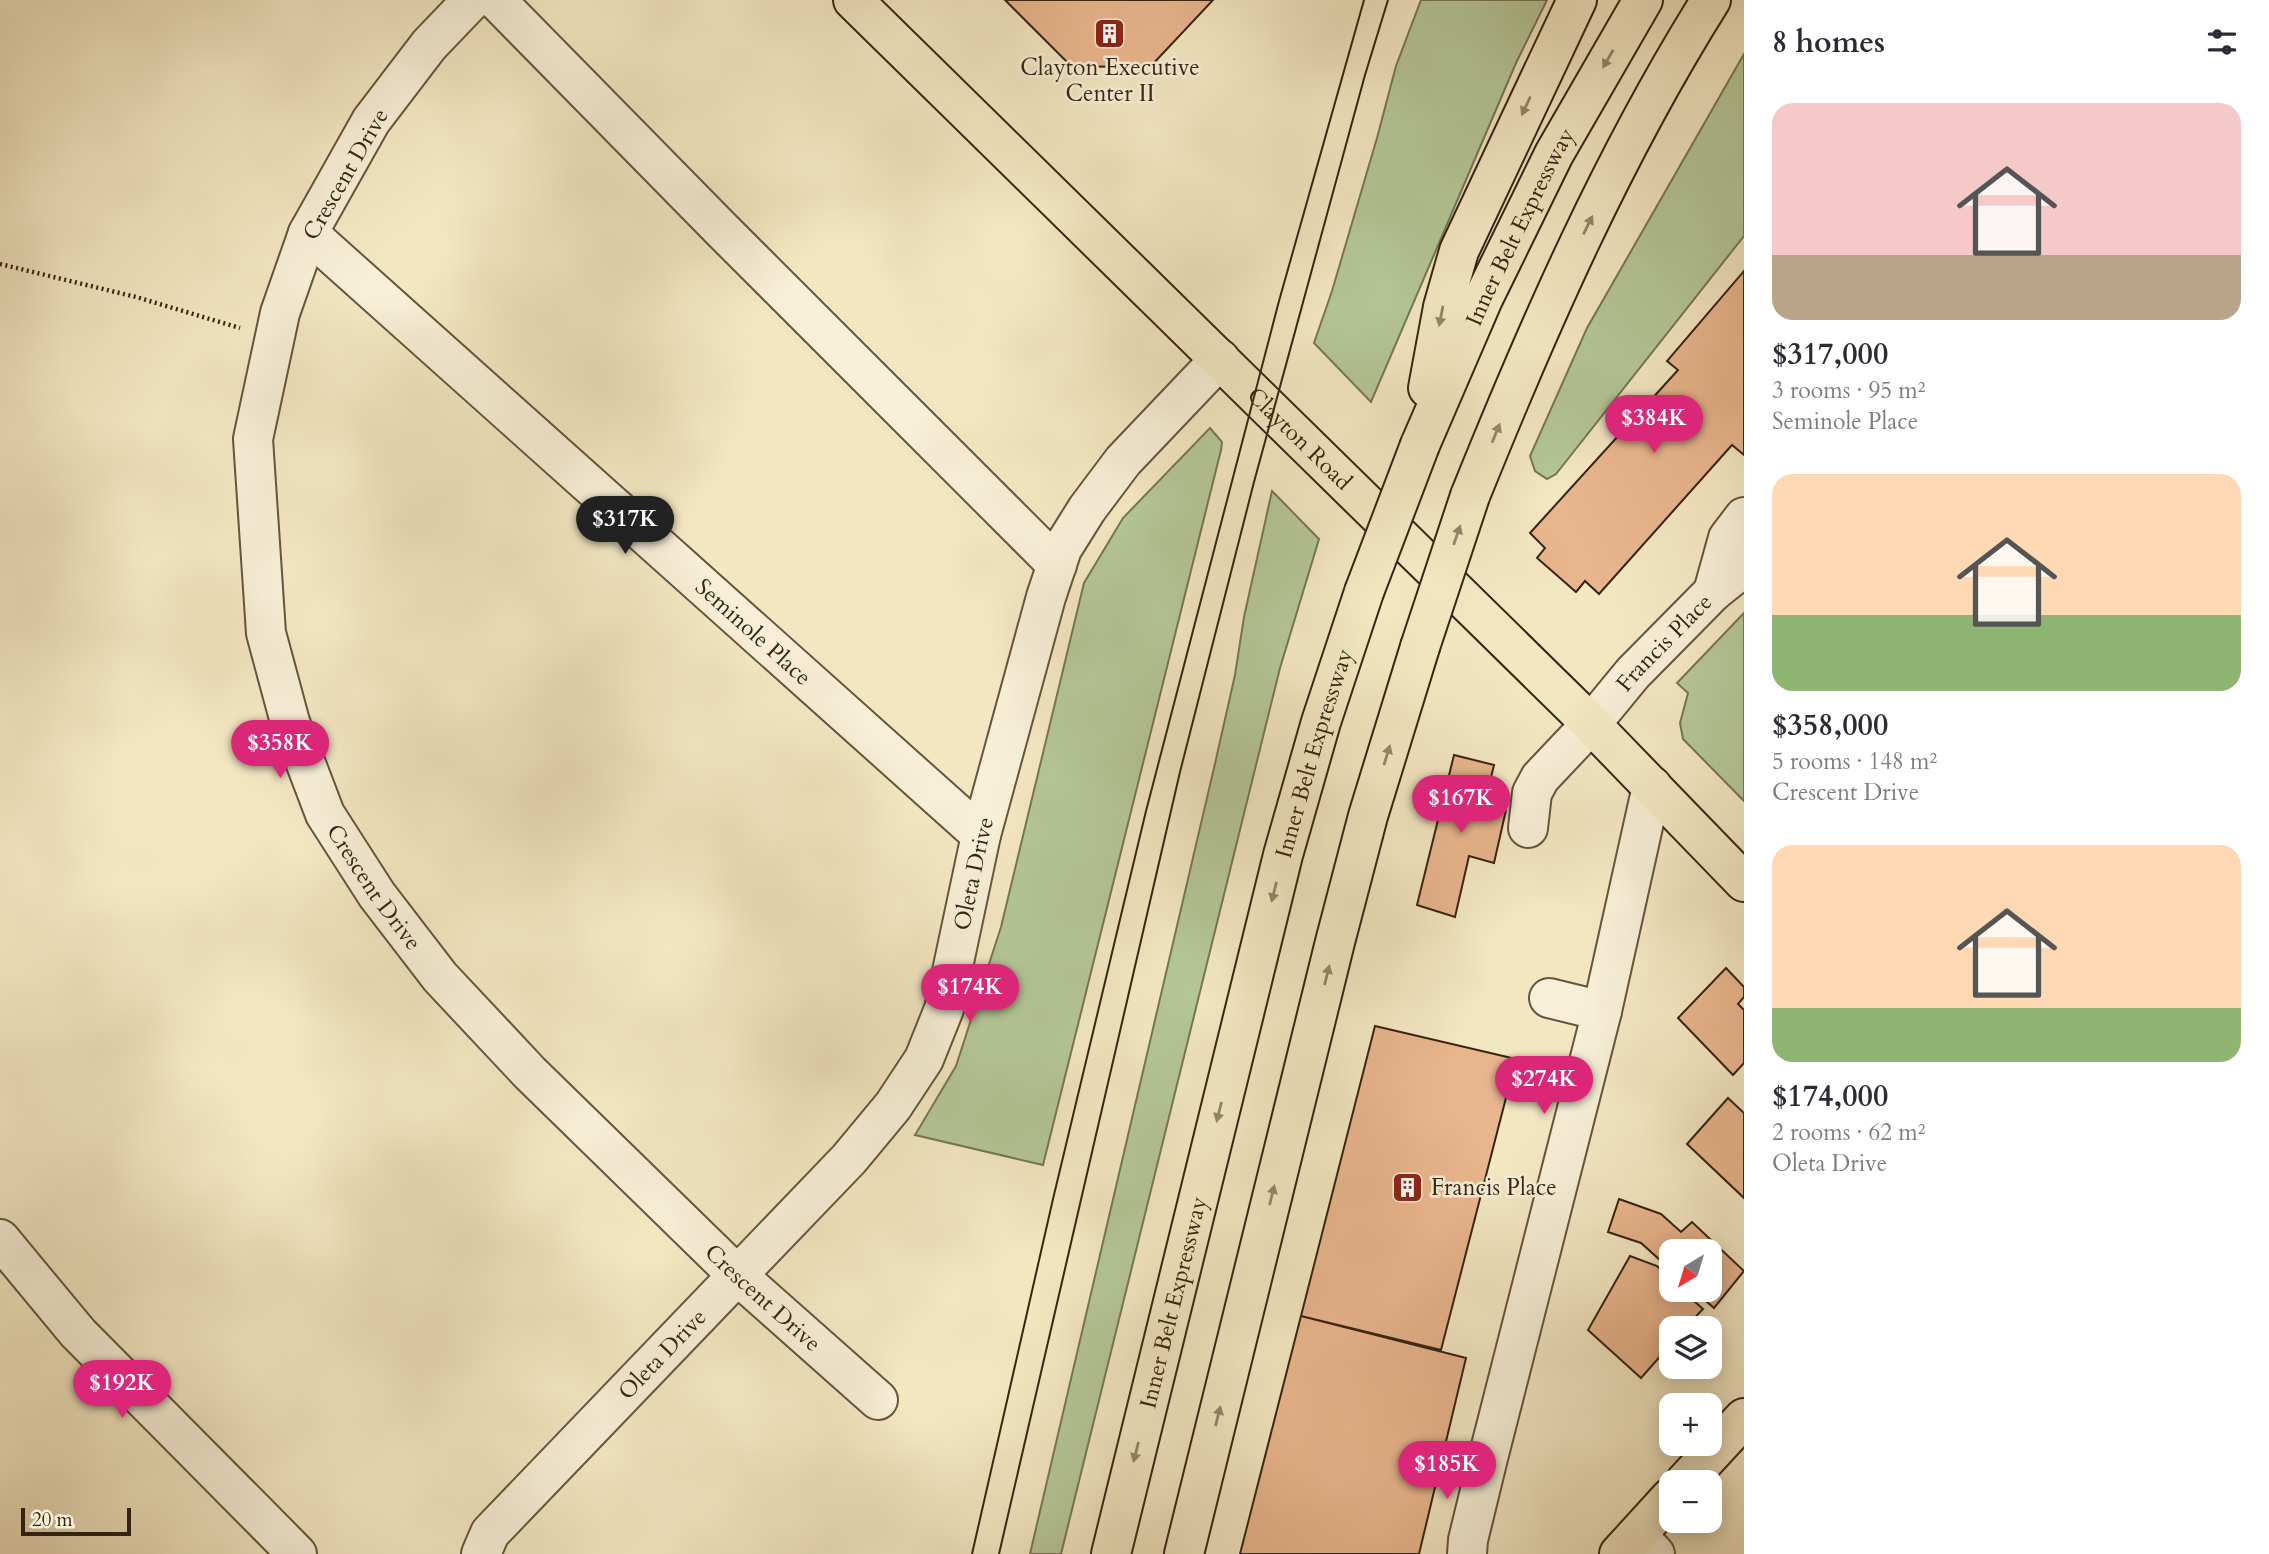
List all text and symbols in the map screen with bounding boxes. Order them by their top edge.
building icon: Clayton Executive Center II [1093,16,1127,50]
text: 8 homes [1772,22,1885,63]
icon: filters [2203,23,2241,61]
one-way arrow [1602,49,1614,68]
place label: Clayton Executive Center II [1020,52,1200,109]
one-way arrow [1521,96,1532,116]
street label: Crescent Drive [295,103,396,246]
street label: Inner Belt Expressway [1458,122,1582,331]
icon: home [1944,148,2070,274]
one-way arrow [1582,215,1594,235]
one-way arrow [1435,305,1446,327]
text: $317,000 [1772,334,1888,375]
text: 3 rooms · 95 m² [1772,375,1925,406]
street label: Clayton Road [1240,380,1359,498]
pin: $384K [1605,396,1703,455]
text: $384K [1621,402,1687,433]
text: Seminole Place [1772,406,1918,437]
one-way arrow [1490,422,1501,443]
pin: $317K [576,496,674,556]
text: $317K [592,503,658,534]
icon: home [1944,519,2070,645]
one-way arrow [1452,525,1463,546]
street label: Seminole Place [689,572,818,692]
street label: Francis Place [1609,587,1719,698]
street label: Inner Belt Expressway [1268,645,1360,862]
text: $358,000 [1772,705,1888,746]
pin: $358K [231,720,329,780]
text: $358K [247,727,313,758]
one-way arrow [1382,745,1393,766]
text: 5 rooms · 148 m² [1772,746,1937,777]
pin: $167K [1412,776,1510,835]
text: Crescent Drive [1772,777,1919,808]
text: $167K [1428,782,1494,813]
street label: Oleta Drive [946,813,1001,933]
street label: Crescent Drive [319,818,429,957]
one-way arrow [1268,881,1279,903]
icon: home [1944,890,2070,1016]
pin: $174K [921,964,1019,1024]
one-way arrow [1322,964,1333,986]
text: $174K [937,971,1003,1002]
pin: $274K [1495,1056,1593,1116]
text: $274K [1511,1063,1577,1094]
text: $174,000 [1772,1076,1888,1117]
one-way arrow [1213,1101,1224,1123]
text: 2 rooms · 62 m² [1772,1117,1925,1148]
text: Oleta Drive [1772,1148,1887,1179]
building icon: Francis Place [1391,1170,1425,1204]
place label: Francis Place [1431,1172,1557,1203]
one-way arrow [1267,1184,1278,1206]
street label: Inner Belt Expressway [1132,1193,1214,1412]
street label: Crescent Drive [698,1237,828,1359]
north arrow [1659,1239,1722,1302]
map controls [1659,1239,1722,1533]
street label: Oleta Drive [611,1302,713,1407]
button: layers [1659,1316,1722,1379]
pin: $192K [73,1360,171,1420]
text: $192K [89,1367,155,1398]
button: + [1659,1393,1722,1456]
one-way arrow [1212,1405,1223,1427]
one-way arrow [1130,1441,1141,1463]
pin: $185K [1398,1442,1496,1501]
text: $185K [1414,1448,1480,1479]
button: − [1659,1470,1722,1533]
scale bar [21,1505,131,1537]
text: 20 m [32,1507,73,1533]

